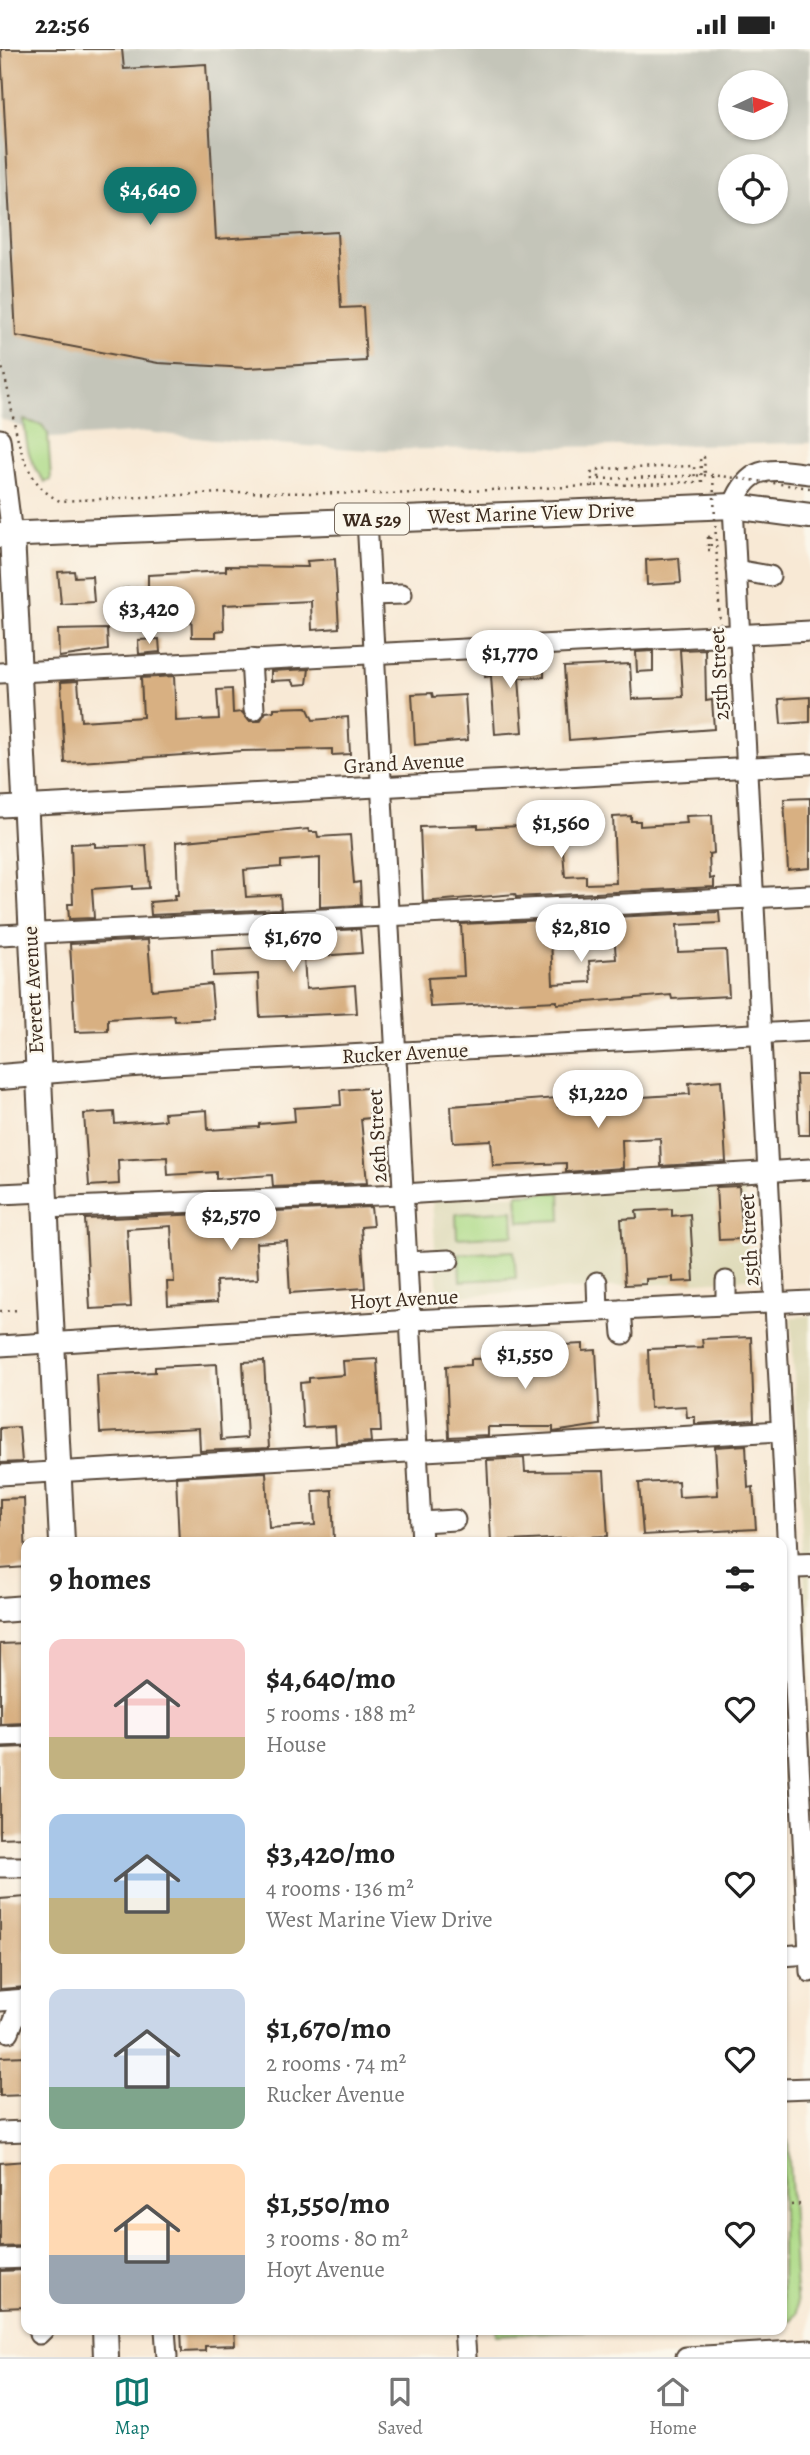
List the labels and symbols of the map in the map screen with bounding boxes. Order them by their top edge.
north arrow [718,70,788,140]
pin: $4,640 [93,167,207,227]
street label: West Marine View Drive [426,495,635,531]
road number: WA 529 [335,503,409,534]
pin: $3,420 [92,587,206,646]
street label: 25th Street [703,627,735,721]
pin: $1,770 [453,631,567,690]
street label: Grand Avenue [343,746,465,780]
pin: $1,560 [504,801,618,860]
pin: $2,810 [524,905,638,964]
pin: $1,670 [236,915,350,974]
street label: Everett Avenue [16,925,50,1055]
street label: Rucker Avenue [341,1036,469,1070]
pin: $1,220 [541,1070,655,1130]
street label: 26th Street [361,1088,393,1183]
pin: $2,570 [174,1193,288,1252]
street label: 25th Street [733,1193,765,1287]
street label: Hoyt Avenue [349,1282,459,1316]
pin: $1,550 [468,1331,582,1391]

